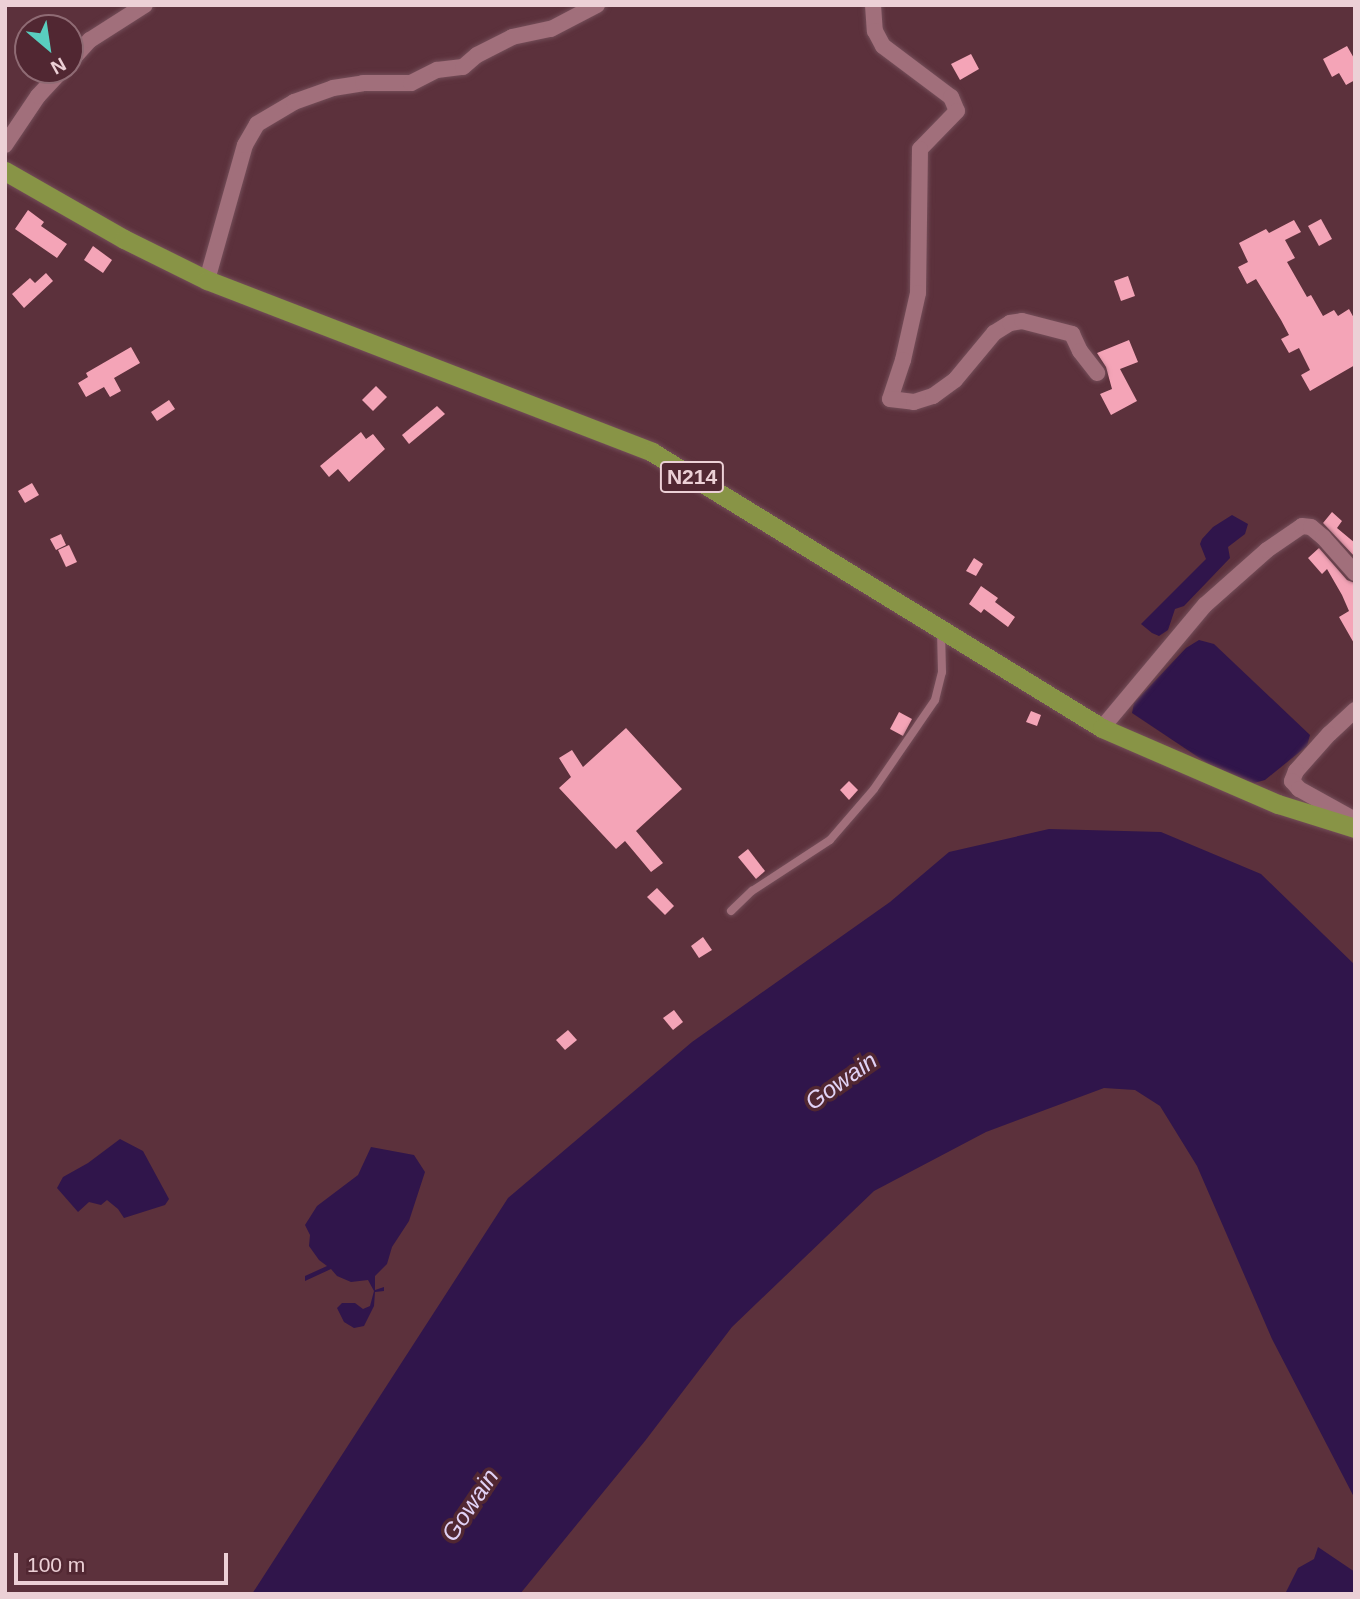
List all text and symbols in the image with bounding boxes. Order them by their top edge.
north arrow [14,14,84,84]
text: N [47,54,70,79]
road number: N214 [659,460,725,494]
water label: Gowain [799,1046,883,1116]
water label: Gowain [435,1463,505,1547]
scale bar [18,1540,231,1584]
text: 100 m [27,1553,85,1576]

